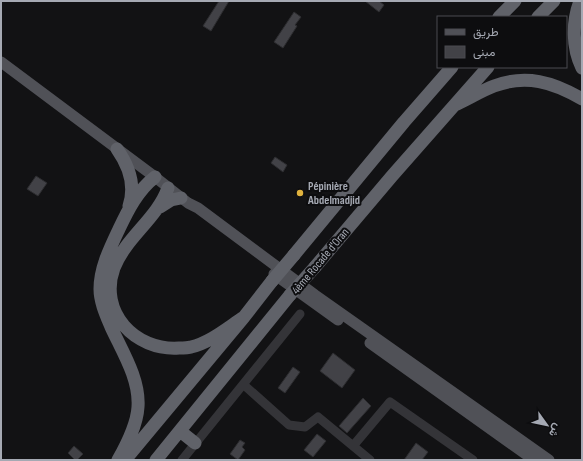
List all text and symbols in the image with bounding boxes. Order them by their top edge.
legend [437,16,567,68]
text: طريق [473,25,499,40]
text: مبنى [473,45,495,60]
place label: Pépinière Abdelmadjid [307,179,360,208]
marker: Pépinière Abdelmadjid [295,188,305,198]
street label: 4ème Rocade d'Oran [288,225,352,297]
north arrow [527,405,567,445]
text: ش [546,421,564,439]

